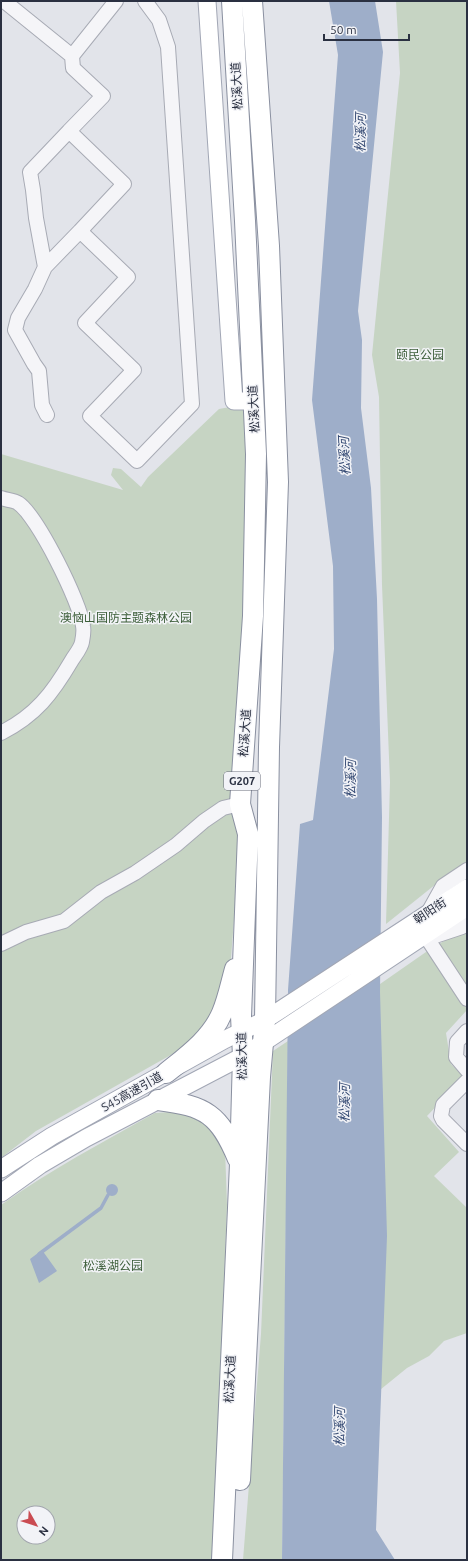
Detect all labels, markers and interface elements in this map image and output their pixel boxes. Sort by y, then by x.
scale bar [324,16,409,42]
text: 50 m [330,23,357,36]
street label: 松溪大道 [229,62,244,110]
water label: 松溪河 [353,110,367,153]
park label: 颐民公园 [396,348,444,361]
street label: 松溪大道 [246,385,261,433]
water label: 松溪河 [336,433,352,476]
park label: 澳恼山国防主题森林公园 [60,611,192,624]
street label: 松溪大道 [236,709,253,757]
water label: 松溪河 [343,756,357,799]
road number: G207 [224,772,260,790]
street label: 朝阳街 [411,895,448,926]
street label: 松溪大道 [235,1032,248,1080]
street label: S45高速引道 [99,1069,165,1114]
water label: 松溪河 [337,1080,351,1123]
park label: 松溪湖公园 [83,1259,143,1272]
street label: 松溪大道 [222,1355,237,1403]
water label: 松溪河 [332,1404,346,1447]
north arrow [16,1505,56,1545]
text: N [37,1524,51,1538]

